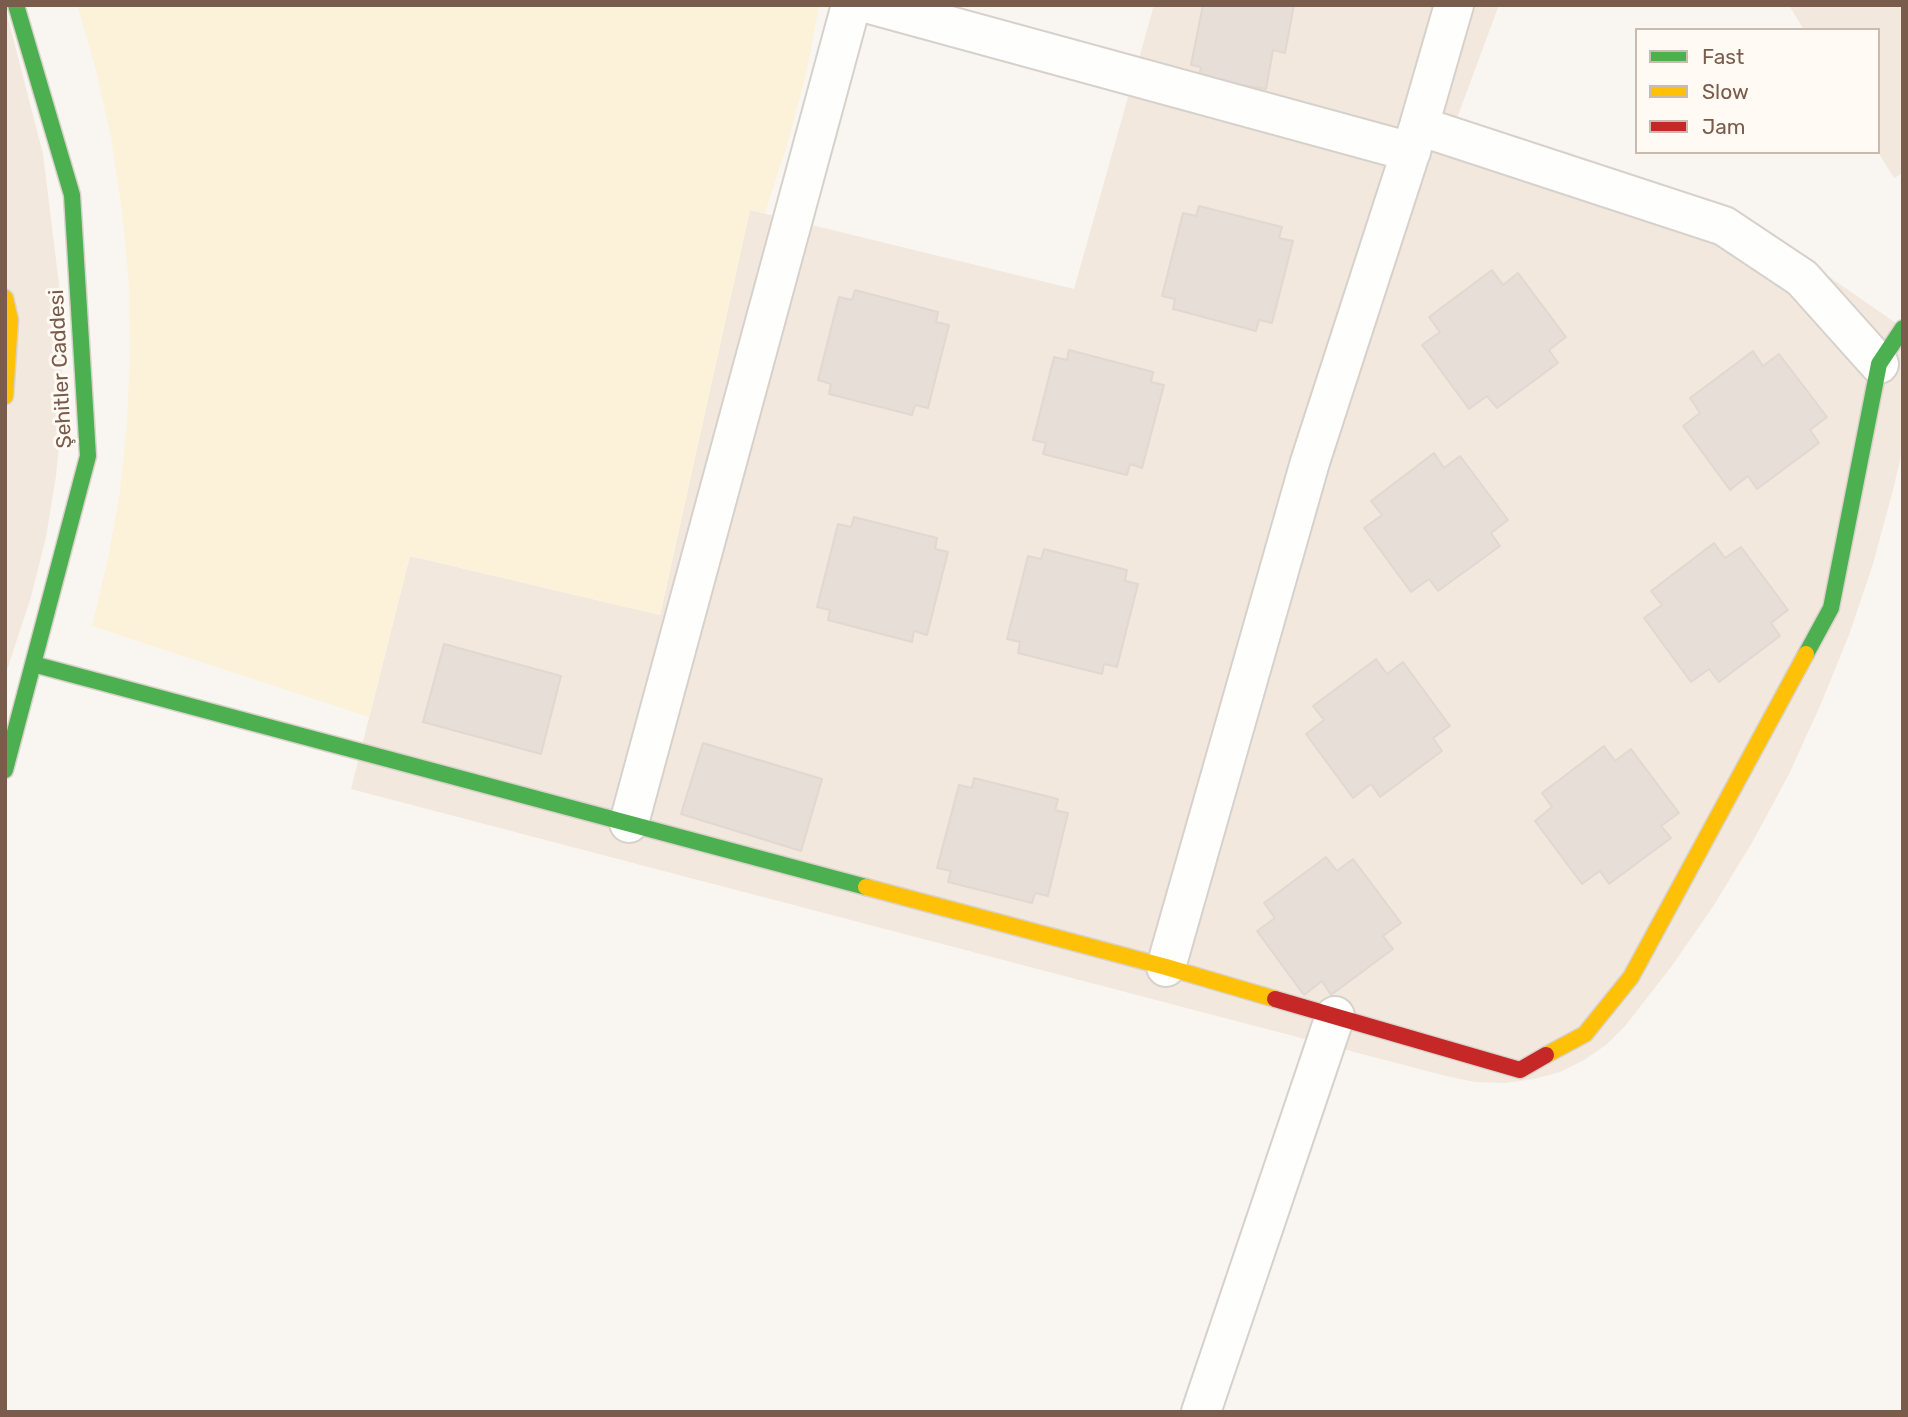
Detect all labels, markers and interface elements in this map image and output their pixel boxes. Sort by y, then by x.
legend [1635,28,1880,154]
text: Fast [1702,44,1744,69]
text: Slow [1702,79,1749,104]
text: Jam [1702,114,1746,139]
street label: Şehitler Caddesi [44,289,78,449]

